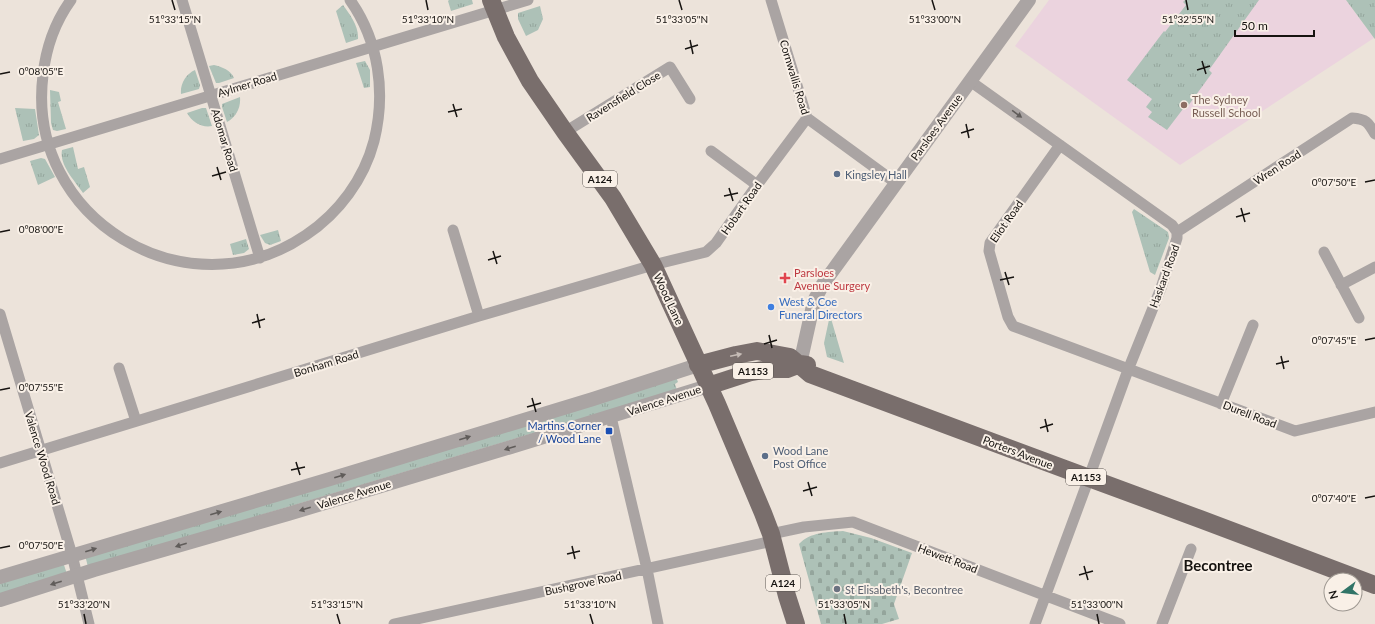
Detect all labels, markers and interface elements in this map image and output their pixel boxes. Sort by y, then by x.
scale bar [1235,12,1314,38]
text: 51°33'15"N [149,13,201,25]
text: 51°33'10"N [402,13,454,25]
text: 51°33'05"N [656,13,708,25]
text: 51°33'00"N [909,13,961,25]
text: 51°32'55"N [1162,13,1214,25]
text: 50 m [1241,18,1268,33]
street label: Cornwallis Road [777,38,813,116]
text: 0°08'05"E [19,65,64,77]
street label: Ravensfield Close [584,68,663,124]
street label: Aylmer Road [216,69,278,99]
street label: Parsloes Avenue [908,91,965,163]
place label: The Sydney Russell School [1192,93,1261,119]
marker: The Sydney Russell School [1179,100,1189,110]
street label: Adomar Road [209,107,241,173]
one-way arrow [1012,110,1022,118]
street label: Wren Road [1251,147,1303,187]
place label: Kingsley Hall [845,168,907,181]
marker: Kingsley Hall [832,169,842,179]
road number: A124 [583,171,617,187]
text: 0°07'50"E [1312,176,1357,188]
street label: Hobart Road [718,179,764,237]
street label: Eliot Road [987,197,1025,245]
text: 0°08'00"E [19,223,64,235]
street label: Haskard Road [1146,242,1182,310]
place label: Parsloes Avenue Surgery [794,266,871,292]
street label: Wood Lane [651,271,687,327]
marker: Parsloes Avenue Surgery [779,272,791,284]
place label: West & Coe Funeral Directors [779,295,863,321]
marker: West & Coe Funeral Directors [766,302,776,312]
text: 0°07'45"E [1312,334,1357,346]
street label: Bonham Road [292,347,360,379]
one-way arrow [730,352,742,358]
road number: A1153 [733,363,773,379]
text: 0°07'55"E [19,381,64,393]
street label: Valence Avenue [626,382,703,418]
street label: Durell Road [1221,398,1279,430]
street label: Valence Wood Road [23,410,63,506]
place label: Martins Corner / Wood Lane [528,419,601,445]
marker: Martins Corner / Wood Lane [604,426,614,436]
street label: Porters Avenue [981,433,1055,471]
one-way arrow [459,435,471,441]
place label: Wood Lane Post Office [773,444,828,470]
one-way arrow [504,445,516,451]
marker: Wood Lane Post Office [760,451,770,461]
road number: A1153 [1066,469,1106,485]
one-way arrow [335,473,347,479]
street label: Valence Avenue [316,477,393,511]
text: 0°07'40"E [1312,492,1357,504]
one-way arrow [299,506,311,512]
one-way arrow [210,510,222,516]
text: 0°07'50"E [19,539,64,551]
street label: Hewett Road [916,541,980,575]
one-way arrow [174,542,186,548]
one-way arrow [85,547,97,553]
district label: Becontree [1184,556,1252,574]
street label: Bushgrove Road [543,569,623,597]
north arrow [1323,572,1363,612]
road number: A124 [766,575,800,591]
one-way arrow [50,580,62,586]
place label: St Elisabeth's, Becontree [845,583,963,596]
marker: St Elisabeth's, Becontree [832,584,842,594]
text: N [1325,589,1340,600]
text: 51°33'20"N [58,598,110,610]
text: 51°33'15"N [311,598,363,610]
text: 51°33'10"N [564,598,616,610]
text: 51°33'05"N [818,598,870,610]
text: 51°33'00"N [1071,598,1123,610]

